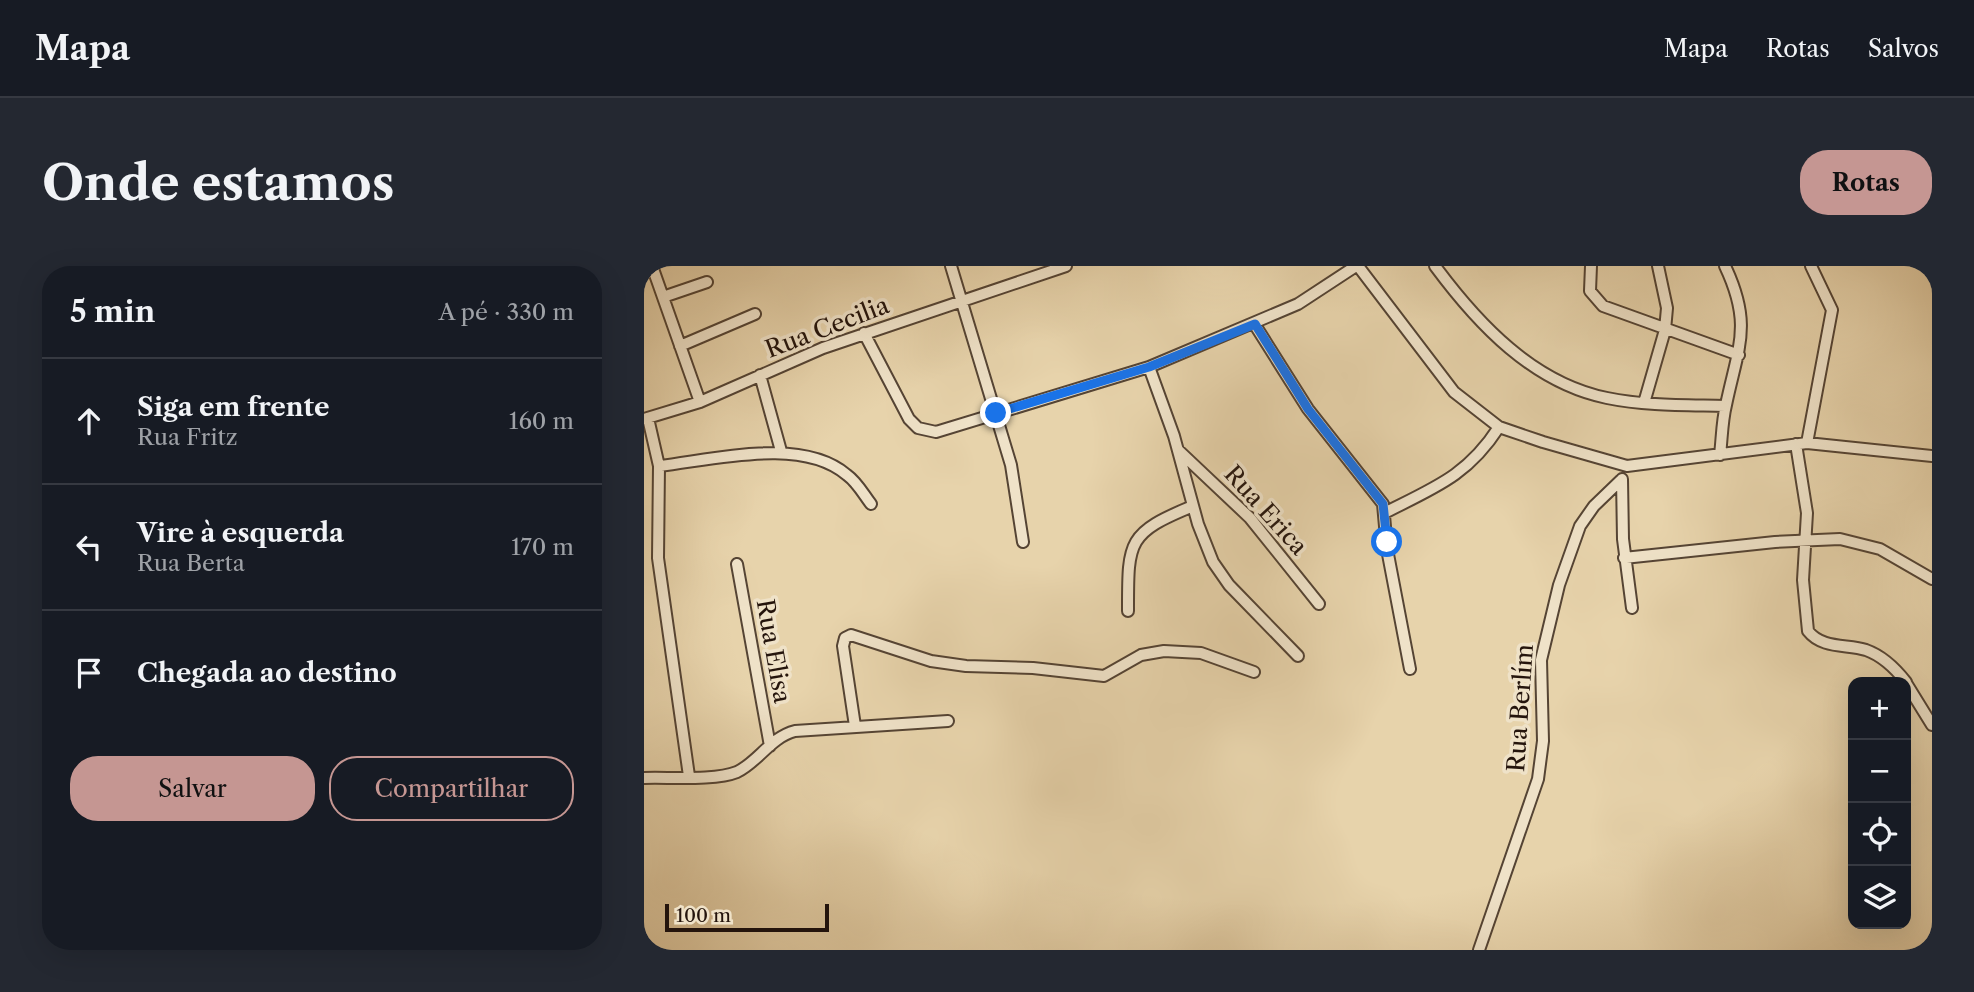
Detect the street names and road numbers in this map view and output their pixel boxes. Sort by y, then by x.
street label: Rua Cecilia [761,290,893,364]
street label: Rua Erica [1218,459,1314,561]
street label: Rua Elisa [751,597,797,706]
street label: Rua Berlím [1501,643,1539,773]

